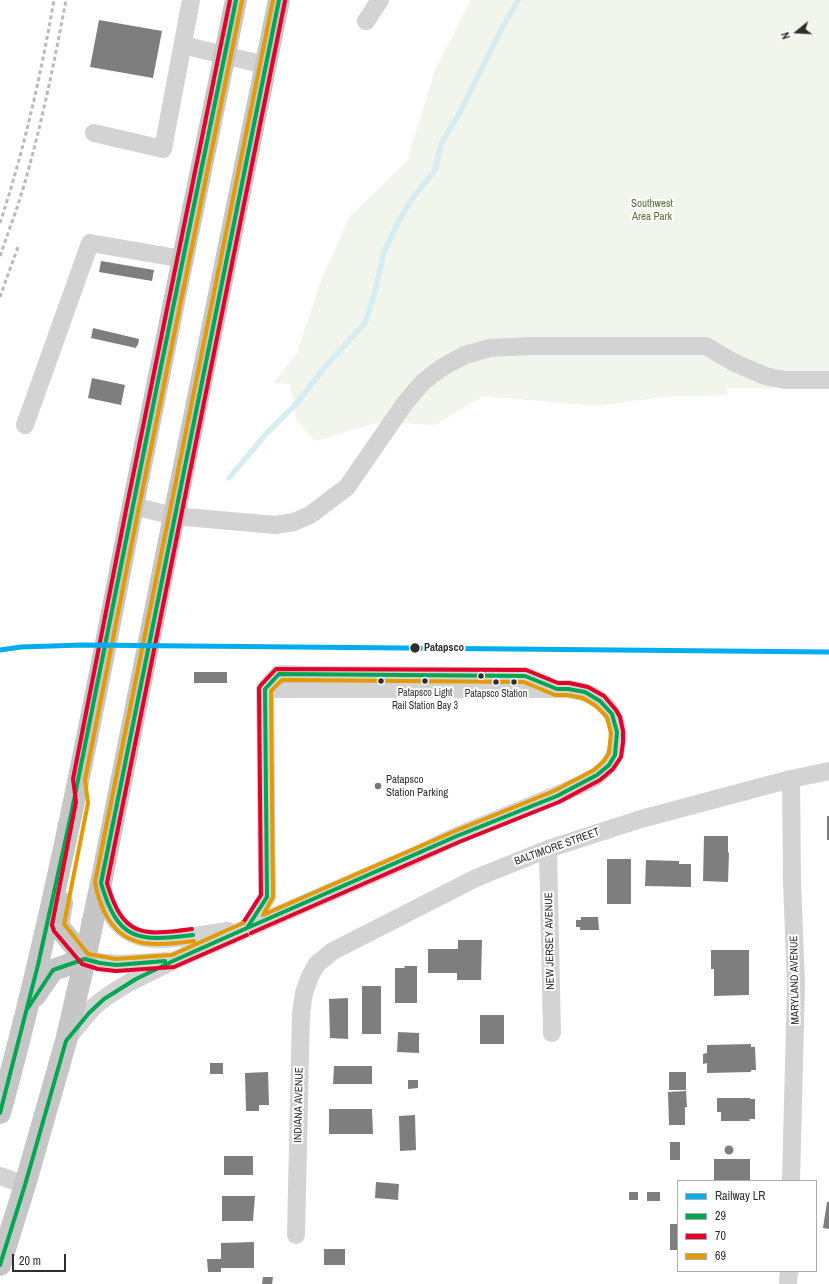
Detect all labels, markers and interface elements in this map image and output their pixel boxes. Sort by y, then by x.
north arrow [777,12,817,52]
text: N [778,30,793,41]
park label: Southwest Area Park [631,197,673,223]
marker: Patapsco [408,641,422,655]
place label: Patapsco [424,641,464,655]
unlabelled marker [476,671,486,681]
unlabelled marker [376,676,386,686]
marker: Patapsco Light Rail Station Bay 3 [420,676,430,686]
marker: Patapsco Station [491,677,501,687]
unlabelled marker [509,677,519,687]
place label: Patapsco Light Rail Station Bay 3 [392,687,458,710]
place label: Patapsco Station [465,688,527,700]
place label: Patapsco Station Parking [386,773,448,799]
marker: Patapsco Station Parking [373,781,383,791]
street label: BALTIMORE STREET [513,825,601,869]
street label: NEW JERSEY AVENUE [543,892,557,990]
street label: MARYLAND AVENUE [788,935,802,1025]
street label: INDIANA AVENUE [292,1067,306,1143]
legend [677,1180,817,1272]
text: Railway LR [715,1188,765,1204]
text: 29 [715,1208,726,1224]
text: 70 [715,1228,726,1244]
scale bar [14,1246,68,1272]
text: 69 [715,1248,726,1264]
text: 20 m [19,1253,41,1269]

